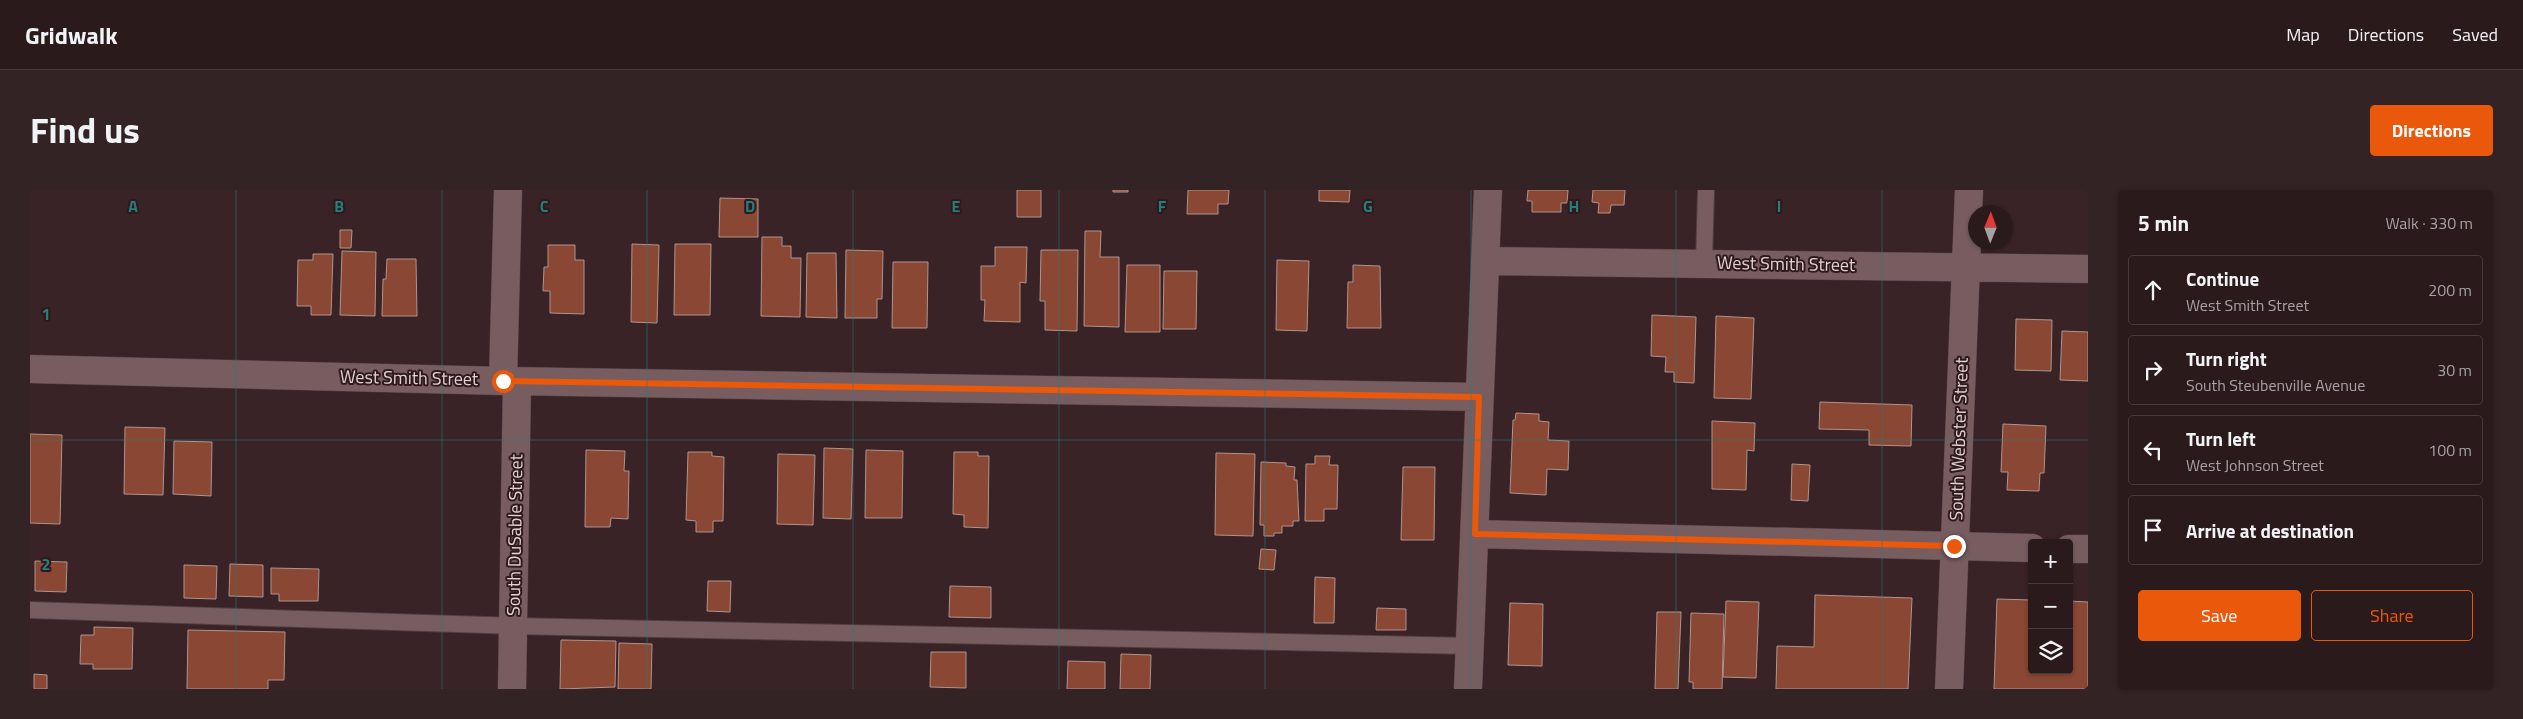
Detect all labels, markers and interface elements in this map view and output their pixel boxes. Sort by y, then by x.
text: Gridwalk [25,17,118,53]
text: Map [2286,21,2320,48]
text: Directions [2348,21,2424,48]
text: Saved [2452,21,2498,48]
text: Find us [30,103,140,157]
button: Directions [2370,105,2493,156]
text: A [128,194,138,218]
text: B [334,194,344,218]
text: C [540,194,549,218]
text: D [745,194,755,218]
text: E [952,194,961,218]
text: F [1158,194,1167,218]
text: G [1363,194,1373,218]
text: H [1569,194,1579,218]
text: I [1777,194,1781,218]
north arrow [1968,205,2013,250]
text: 5 min [2138,207,2189,239]
text: Walk · 330 m [2385,211,2473,235]
street label: West Smith Street [1717,249,1856,278]
text: Continue [2186,264,2259,293]
icon: ahead [2139,276,2167,304]
text: 200 m [2428,278,2472,302]
text: West Smith Street [2186,293,2309,317]
text: 1 [42,302,50,326]
text: Turn right [2186,344,2267,373]
street label: South Webster Street [1942,356,1975,521]
icon: right [2139,356,2167,384]
text: 30 m [2437,358,2472,382]
street label: West Smith Street [340,363,479,392]
route start [492,370,515,393]
text: South Steubenville Avenue [2186,373,2365,397]
text: Turn left [2186,424,2256,453]
icon: left [2139,436,2167,464]
text: 100 m [2428,438,2472,462]
street label: South DuSable Street [500,453,529,616]
text: West Johnson Street [2186,453,2324,477]
icon: arrive [2139,516,2167,544]
text: Arrive at destination [2186,516,2354,545]
route end [1943,535,1966,558]
map controls [2028,539,2073,674]
button: + [2028,539,2073,584]
text: 2 [42,552,50,576]
button: − [2028,584,2073,629]
button: Save [2138,590,2301,641]
button: Share [2311,590,2473,641]
button: layers [2028,629,2073,674]

